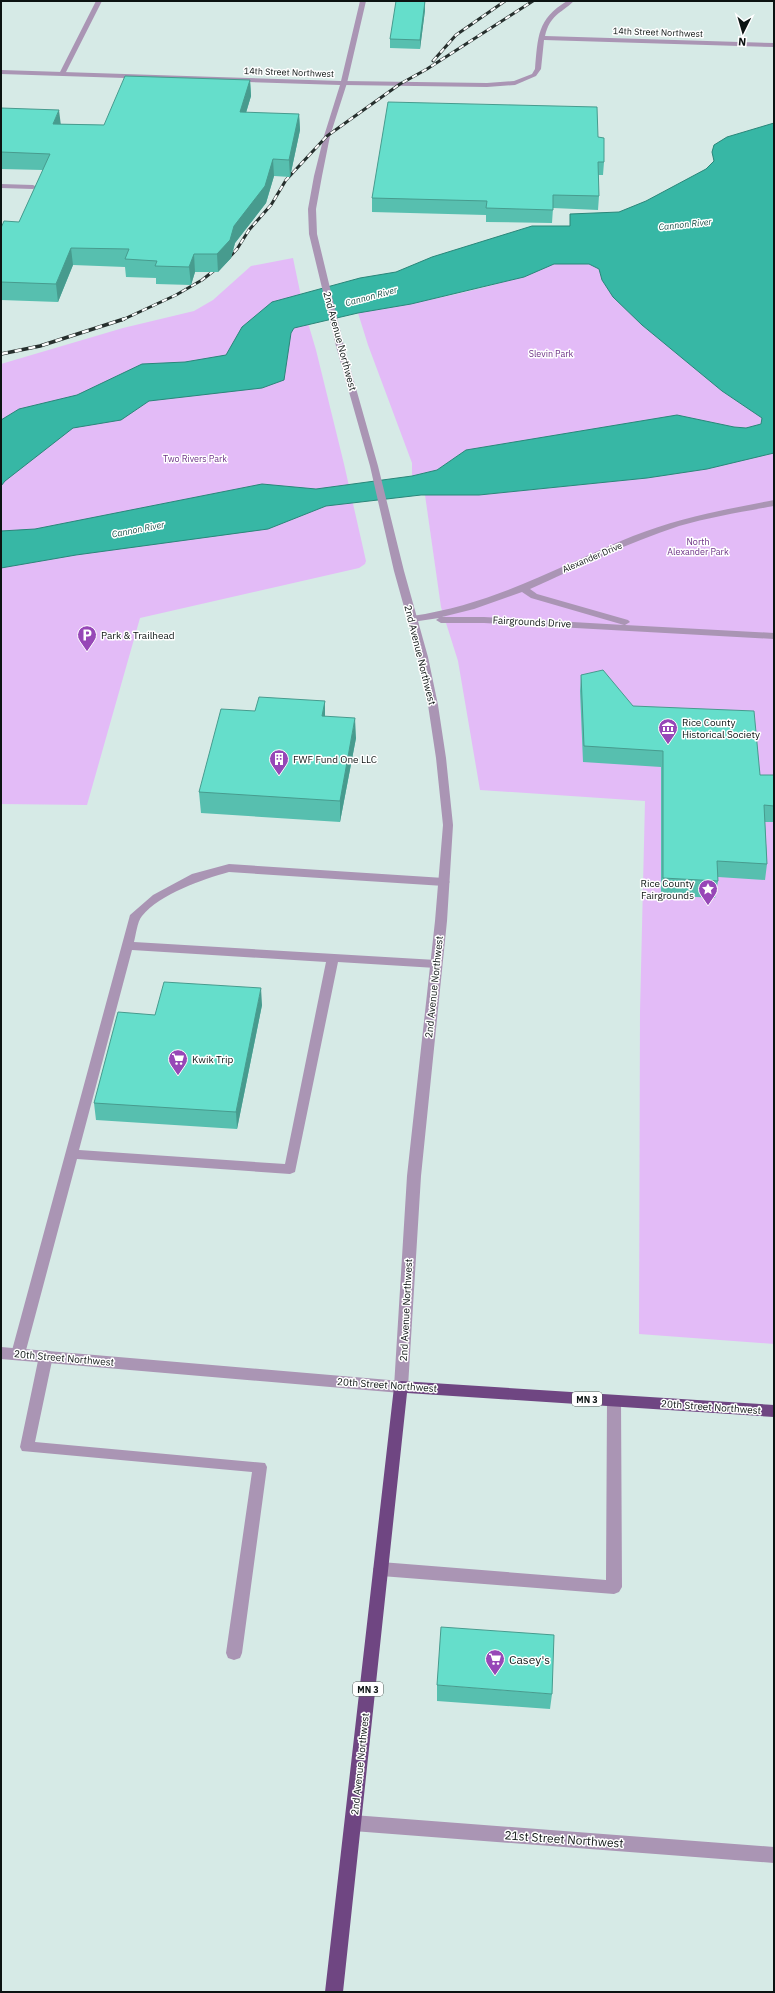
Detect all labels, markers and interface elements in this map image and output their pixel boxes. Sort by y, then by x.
north arrow [723,12,763,52]
street label: 14th Street Northwest [613,25,703,39]
text: N [738,35,747,49]
street label: 14th Street Northwest [244,65,334,79]
water label: Cannon River [658,216,713,232]
water label: Cannon River [344,284,399,308]
street label: 2nd Avenue Northwest [320,290,360,393]
park label: Slevin Park [529,348,574,359]
park label: Two Rivers Park [163,453,227,464]
water label: Cannon River [111,518,166,539]
park label: North Alexander Park [667,536,729,557]
street label: Alexander Drive [560,539,624,575]
street label: 2nd Avenue Northwest [401,604,439,707]
street label: Fairgrounds Drive [492,613,572,631]
parking icon: Park & Trailhead [76,624,98,652]
place label: Park & Trailhead [101,629,175,642]
place label: Rice County Historical Society [682,716,760,741]
museum icon: Rice County Historical Society [657,717,679,745]
building icon: FWF Fund One LLC [268,748,290,776]
place label: FWF Fund One LLC [293,753,377,766]
place label: Rice County Fairgrounds [641,877,694,902]
place icon: Rice County Fairgrounds [697,878,719,906]
street label: 2nd Avenue Northwest [422,935,446,1039]
supermarket icon: Kwik Trip [167,1048,189,1076]
place label: Kwik Trip [192,1053,233,1066]
street label: 2nd Avenue Northwest [397,1258,415,1362]
street label: 20th Street Northwest [13,1347,115,1369]
street label: 20th Street Northwest [337,1375,438,1395]
road number: MN 3 [572,1392,602,1406]
street label: 20th Street Northwest [661,1397,762,1417]
supermarket icon: Casey's [484,1648,506,1676]
place label: Casey's [509,1652,550,1667]
road number: MN 3 [353,1682,383,1696]
street label: 2nd Avenue Northwest [348,1712,372,1816]
street label: 21st Street Northwest [504,1827,624,1851]

